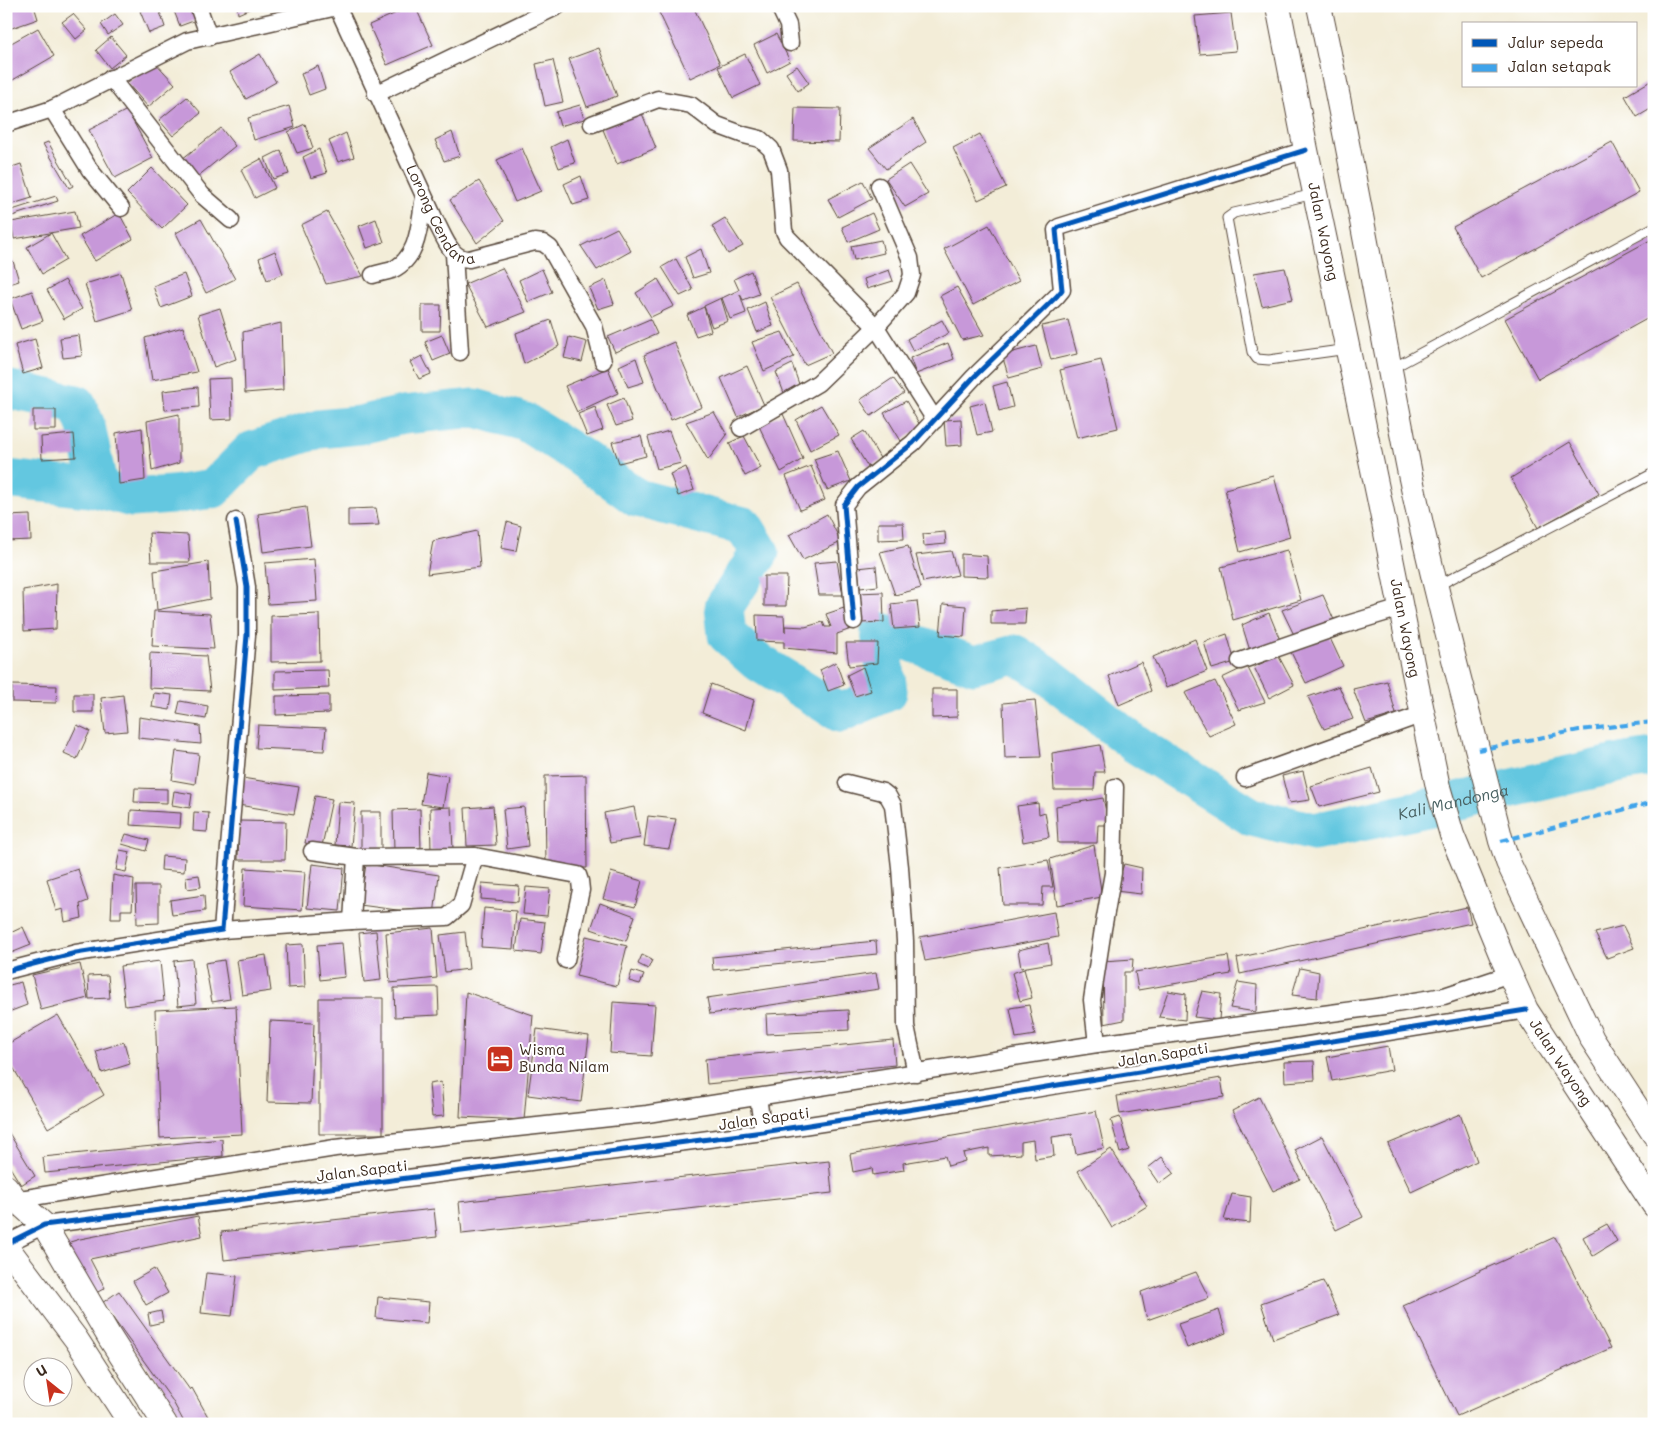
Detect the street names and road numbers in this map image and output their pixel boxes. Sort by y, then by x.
street label: Lorong Cendana [402,161,477,269]
street label: Jalan Wayong [1304,180,1344,283]
street label: Jalan Wayong [1386,577,1426,679]
street label: Jalan Wayong [1525,1015,1597,1110]
street label: Jalan Sapati [1116,1037,1210,1071]
street label: Jalan Sapati [717,1102,811,1134]
street label: Jalan Sapati [315,1155,408,1186]

